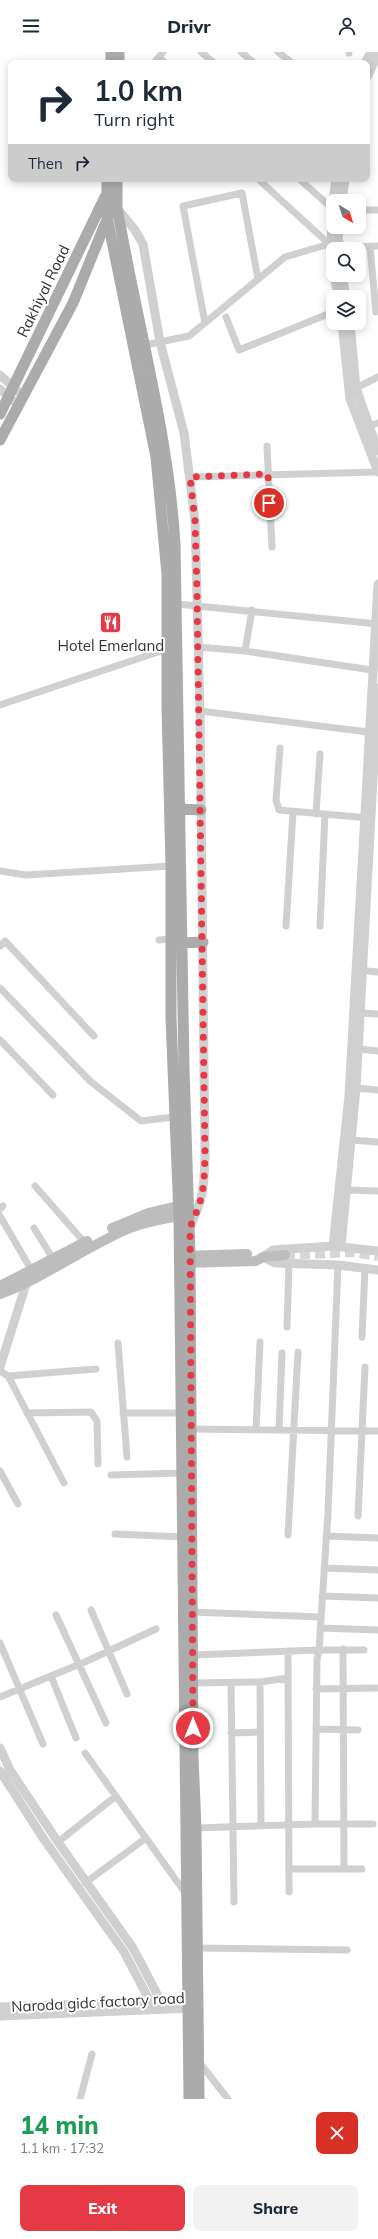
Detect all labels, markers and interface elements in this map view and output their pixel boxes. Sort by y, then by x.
icon: menu [20,15,42,37]
text: Drivr [167,15,211,38]
icon: person [336,15,358,37]
text: 1.0 km [94,73,183,108]
icon: right [28,76,80,128]
text: Turn right [94,108,174,131]
icon: right [71,152,93,174]
text: Then [28,154,63,173]
north arrow [326,194,366,234]
map controls [326,194,366,330]
street label: Rakhiyal Road [12,242,74,340]
button: search [326,242,366,282]
button: layers [326,290,366,330]
pin [252,486,286,520]
icon: arrive [258,492,280,514]
restaurant icon: Hotel Emerland [98,609,124,635]
place label: Hotel Emerland [58,636,164,655]
position arrow [172,1707,214,1749]
street label: Naroda gidc factory road [11,1988,185,2016]
text: 14 min [20,2110,99,2140]
button: close [316,2112,358,2154]
text: 1.1 km · 17:32 [20,2140,104,2156]
button: Exit [20,2185,185,2231]
button: Share [193,2185,358,2231]

